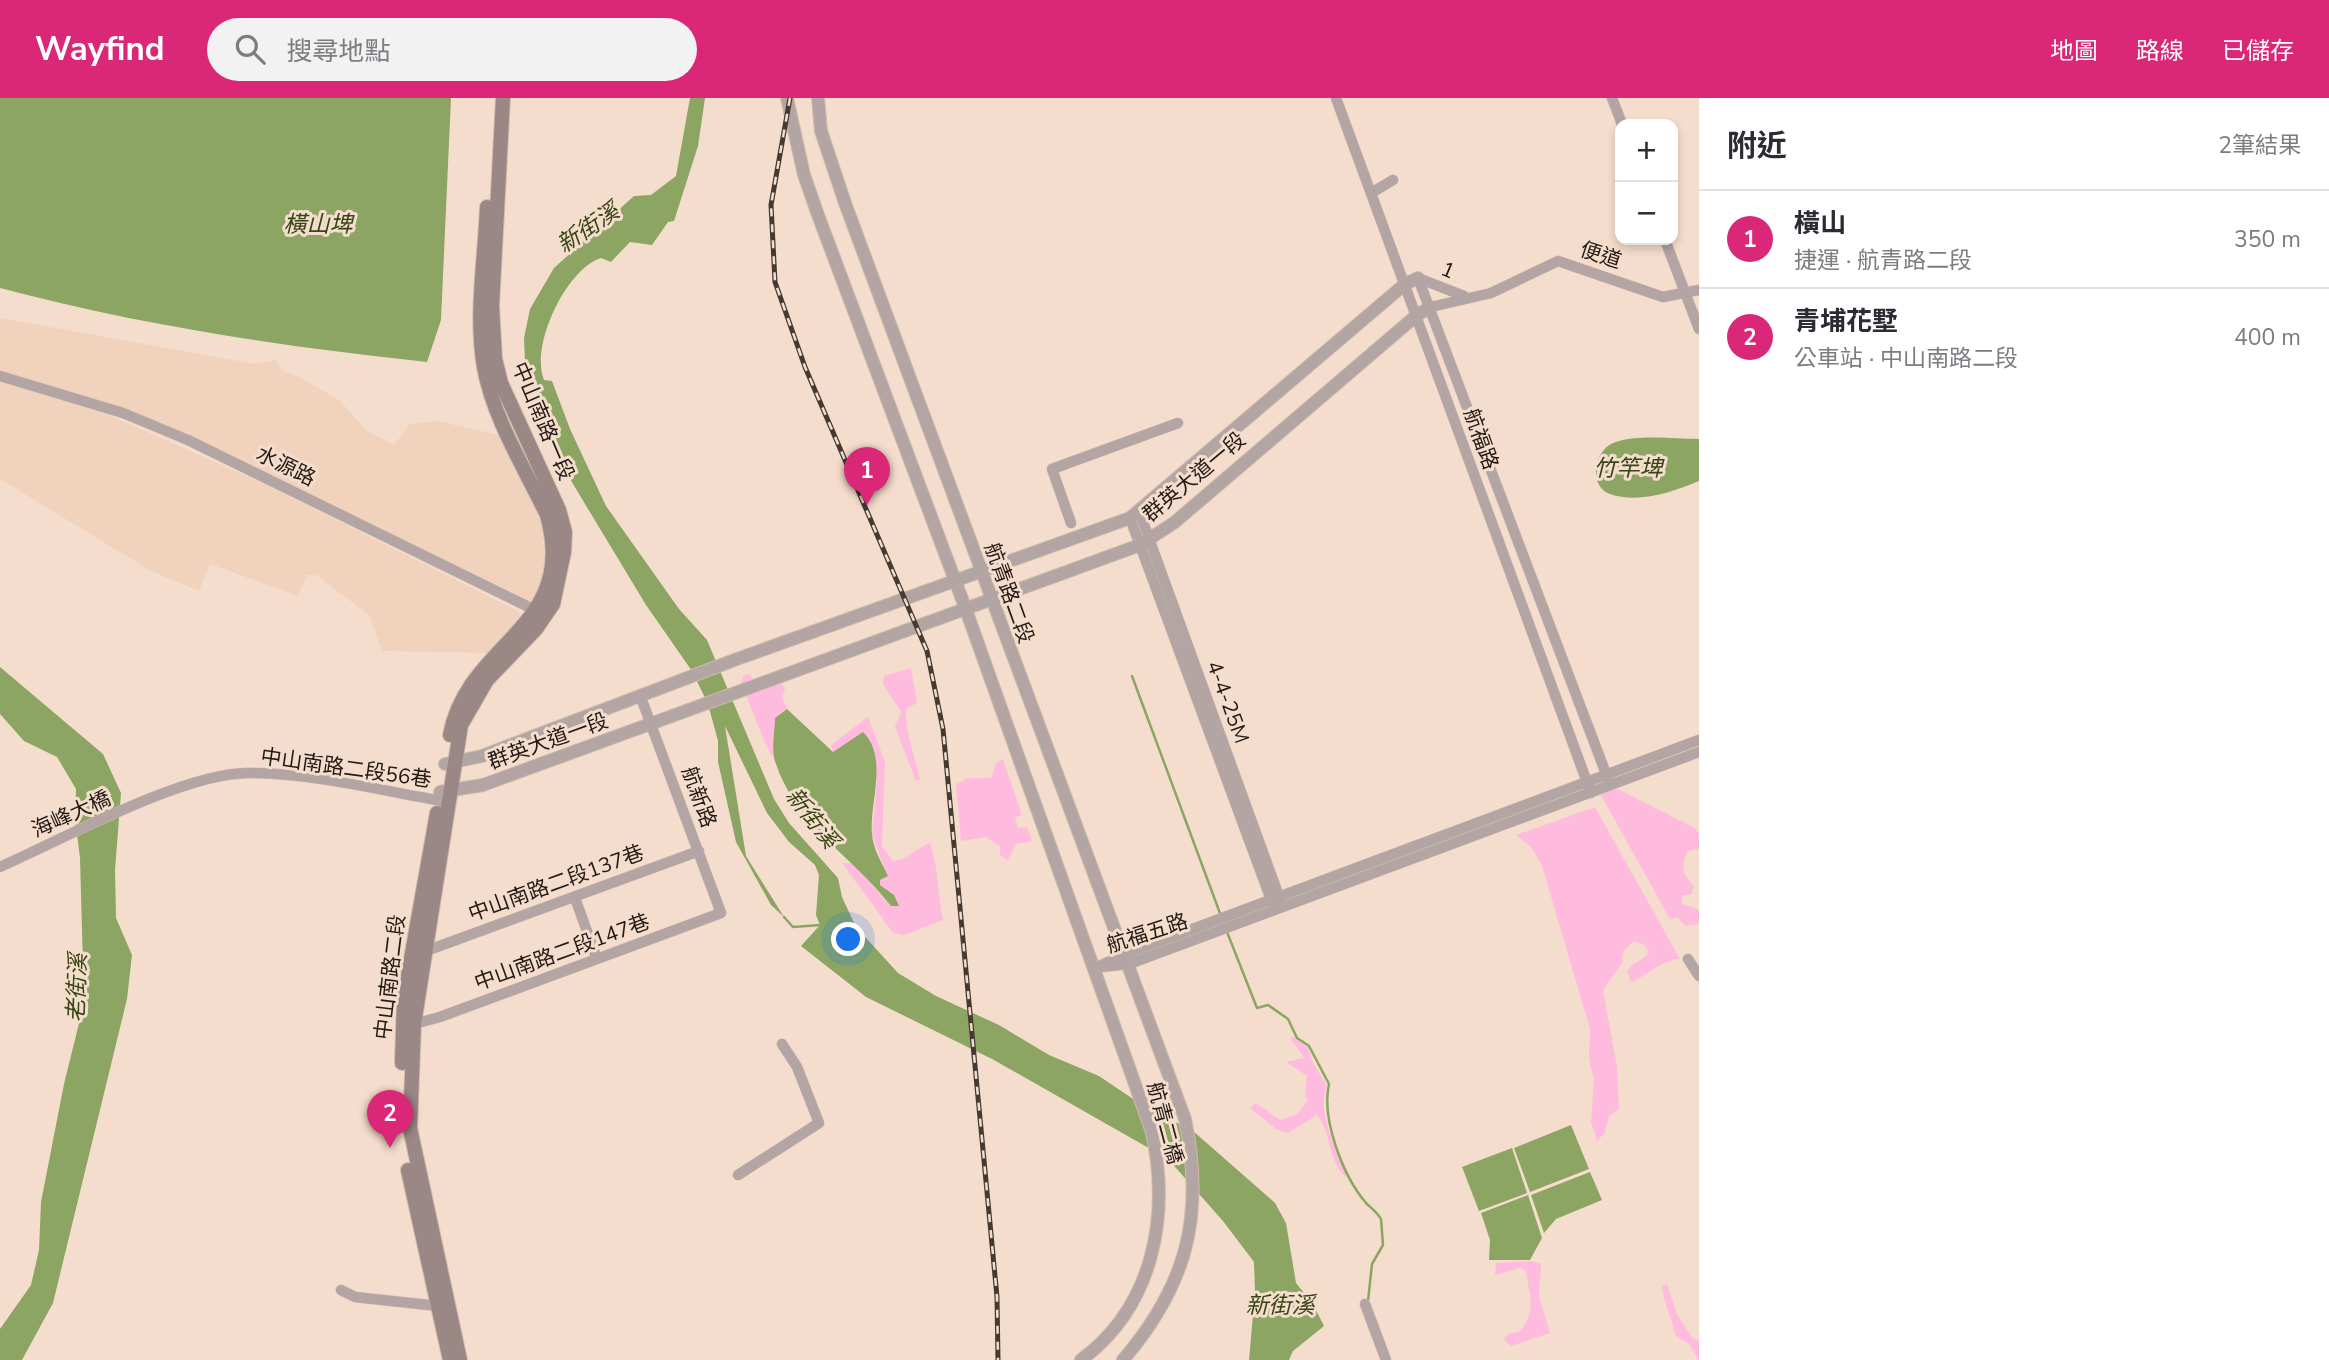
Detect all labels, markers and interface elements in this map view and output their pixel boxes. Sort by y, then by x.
search box [207,18,697,81]
text: Wayfind [35,27,165,72]
icon: search [231,30,269,68]
text: 搜尋地點 [287,34,391,69]
text: 地圖 [2050,35,2098,67]
text: 路線 [2136,35,2184,67]
text: 已儲存 [2222,35,2294,67]
map controls [1615,119,1678,245]
button: + [1615,119,1678,182]
text: 附近 [1727,126,1787,167]
text: 2筆結果 [2218,130,2301,161]
button: − [1615,182,1678,245]
water label: 新街溪 [551,194,628,260]
text: 橫山 [1794,206,1846,241]
water label: 橫山埤 [284,209,356,240]
text: 1 [1743,224,1757,255]
text: 350 m [2234,224,2301,255]
street label: 便道 [1577,235,1625,275]
text: 捷運 · 航青路二段 [1794,245,1972,276]
street label: 1 [1437,255,1459,285]
text: 青埔花墅 [1794,304,1898,339]
text: 2 [1743,322,1757,353]
text: 400 m [2234,322,2301,353]
text: 公車站 · 中山南路二段 [1794,343,2018,374]
street label: 中山南路一段 [505,358,581,484]
street label: 航福路 [1457,405,1505,473]
street label: 群英大道一段 [1137,426,1251,528]
street label: 水源路 [252,440,320,492]
pin: 1 [844,447,890,505]
water label: 竹竿埤 [1594,453,1666,484]
street label: 航青路二段 [978,539,1040,647]
street label: 4-4-25M [1200,657,1256,747]
street label: 群英大道一段 [484,706,612,776]
street label: 中山南路二段56巷 [259,742,433,794]
street label: 航新路 [675,763,723,831]
water label: 新街溪 [779,781,847,857]
street label: 海峰大橋 [27,784,115,844]
street label: 中山南路二段137巷 [464,838,648,928]
street label: 中山南路二段147巷 [470,907,654,997]
street label: 航福五路 [1103,907,1191,959]
street label: 中山南路二段 [368,913,412,1041]
your location [831,922,865,956]
water label: 老街溪 [60,950,94,1023]
street label: 航青二橋 [1141,1079,1189,1167]
pin: 2 [367,1090,413,1148]
water label: 新街溪 [1246,1290,1318,1321]

